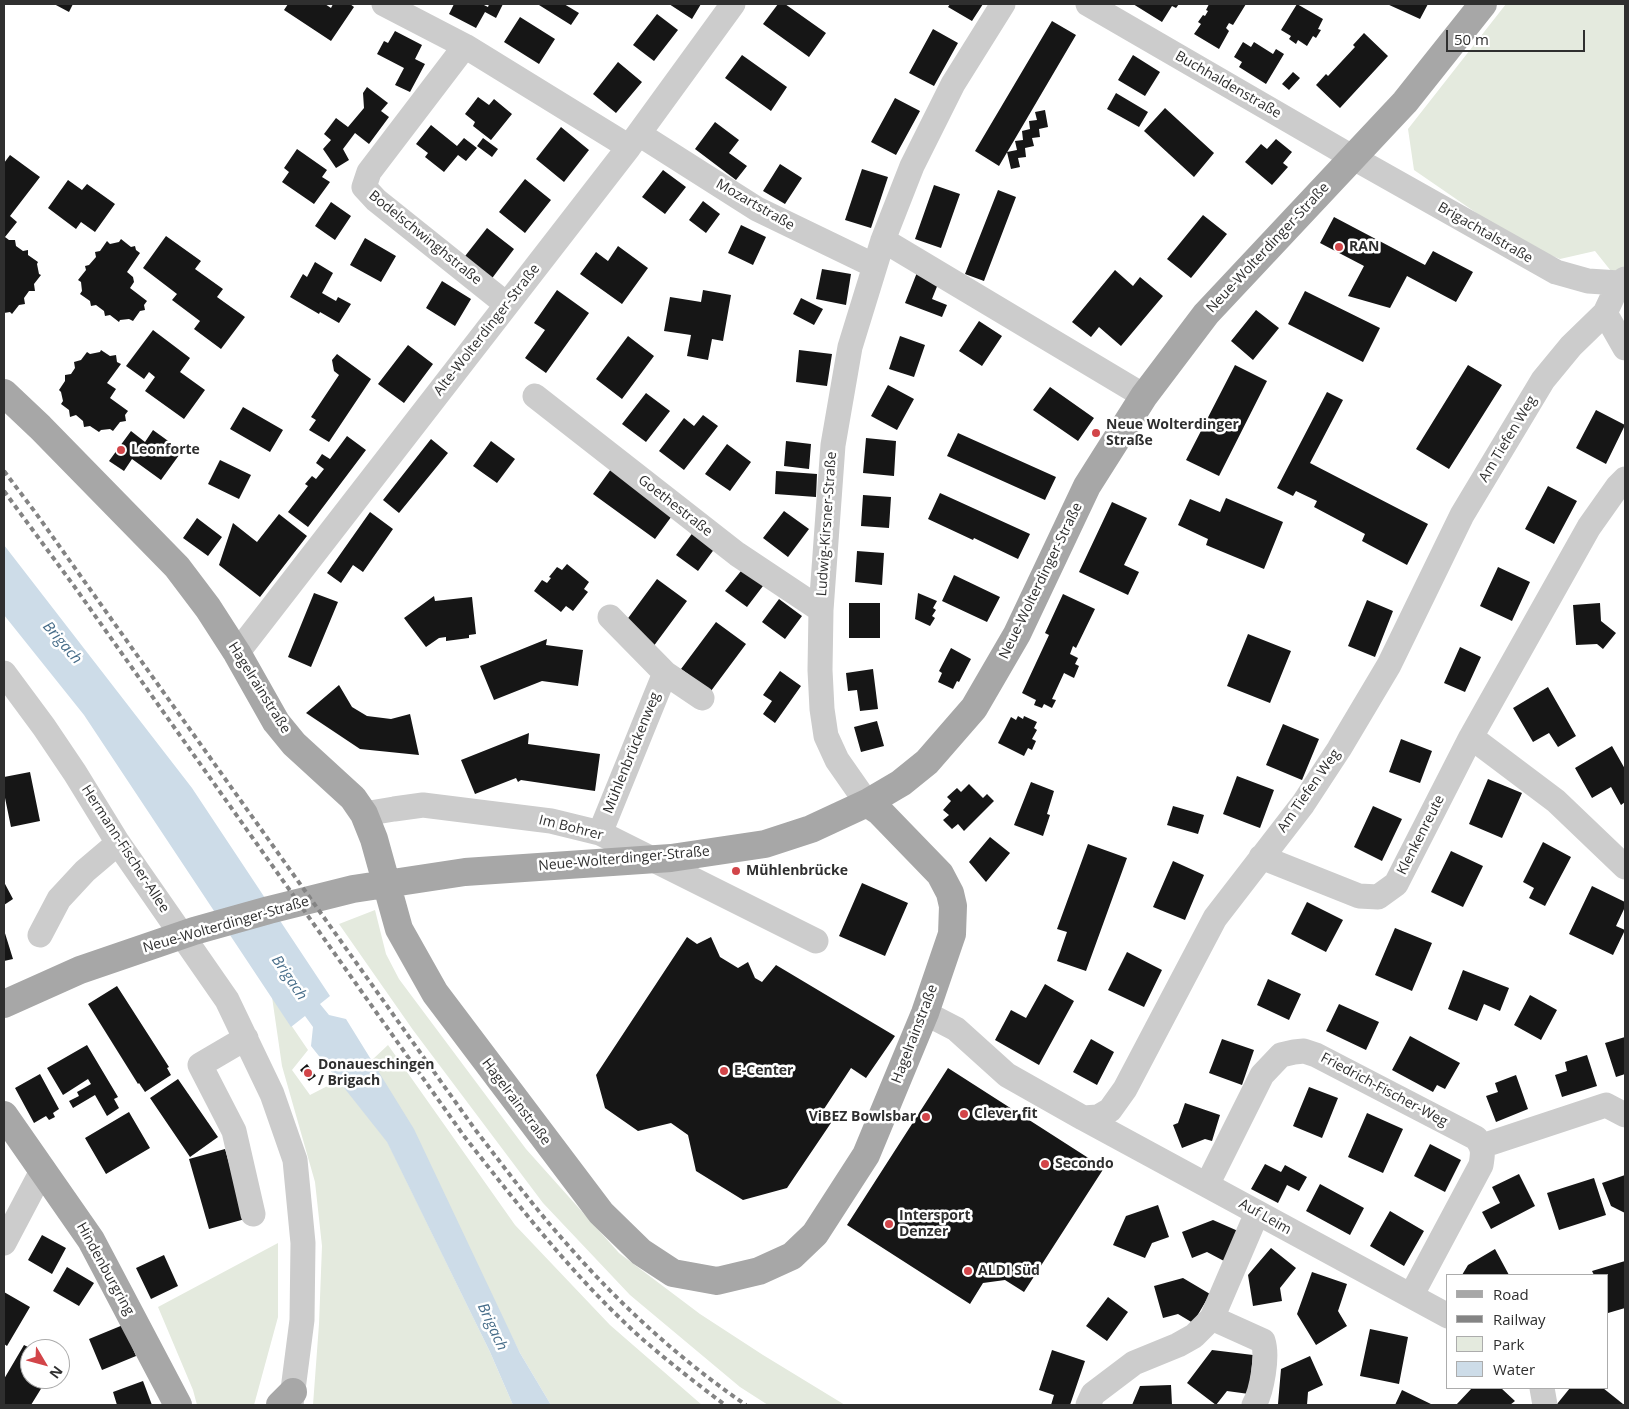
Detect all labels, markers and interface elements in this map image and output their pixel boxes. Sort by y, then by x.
scale bar [1449,20,1588,52]
text: 50 m [1454,29,1489,49]
street label: Buchhaldenstraße [1172,48,1284,122]
street label: Mozartstraße [713,176,797,234]
street label: Neue-Wolterdinger-Straße [1203,179,1333,317]
street label: Bodelschwinghstraße [365,187,485,289]
street label: Brigachtalstraße [1434,199,1536,267]
place label: RAN [1349,239,1379,255]
marker: RAN [1333,241,1345,253]
street label: Alte-Wolterdinger-Straße [430,261,544,399]
street label: Am Tiefen Weg [1476,393,1540,485]
place label: Neue Wolterdinger Straße [1106,417,1239,450]
marker: Neue Wolterdinger Straße [1090,427,1102,439]
place label: Leonforte [131,442,200,458]
marker: Leonforte [115,444,127,456]
street label: Ludwig-Kirsner-Straße [814,451,840,597]
street label: Goethestraße [635,472,715,540]
street label: Neue-Wolterdinger-Straße [996,500,1086,662]
water label: Brigach [39,618,85,668]
street label: Hagelrainstraße [224,639,294,737]
street label: Mühlenbrückenweg [600,690,664,816]
street label: Am Tiefen Weg [1274,746,1344,836]
street label: Hermann-Fischer-Allee [77,782,173,916]
street label: Klenkenreute [1394,792,1448,878]
street label: Im Bohrer [537,812,605,844]
street label: Neue-Wolterdinger-Straße [538,843,710,875]
place label: Mühlenbrücke [746,863,848,879]
marker: Mühlenbrücke [730,865,742,877]
street label: Neue-Wolterdinger-Straße [141,893,311,957]
water label: Brigach [267,952,311,1004]
street label: Hagelrainstraße [888,982,942,1086]
street label: Friedrich-Fischer-Weg [1318,1049,1450,1131]
street label: Hagelrainstraße [478,1055,554,1149]
place label: Donaueschingen / Brigach [318,1057,434,1090]
place label: E-Center [734,1063,793,1079]
marker: E-Center [718,1065,730,1077]
marker: Donaueschingen / Brigach [302,1067,314,1079]
place label: Clever fit [974,1106,1037,1122]
marker: Clever fit [958,1108,970,1120]
place label: ViBEZ Bowlsbar [809,1109,916,1125]
marker: ViBEZ Bowlsbar [920,1111,932,1123]
place label: Secondo [1055,1156,1114,1172]
marker: Secondo [1039,1158,1051,1170]
street label: Auf Leim [1236,1196,1294,1238]
place label: Intersport Denzer [899,1208,970,1240]
marker: Intersport Denzer [883,1218,895,1230]
street label: Hindenburgring [73,1220,137,1318]
place label: ALDI Süd [978,1263,1040,1279]
marker: ALDI Süd [962,1265,974,1277]
legend [1446,1274,1609,1389]
text: Road [1493,1284,1529,1304]
water label: Brigach [473,1300,511,1354]
text: Railway [1493,1309,1546,1329]
text: Park [1493,1334,1524,1354]
north arrow [20,1339,70,1389]
text: Water [1493,1359,1535,1379]
text: N [46,1362,68,1383]

